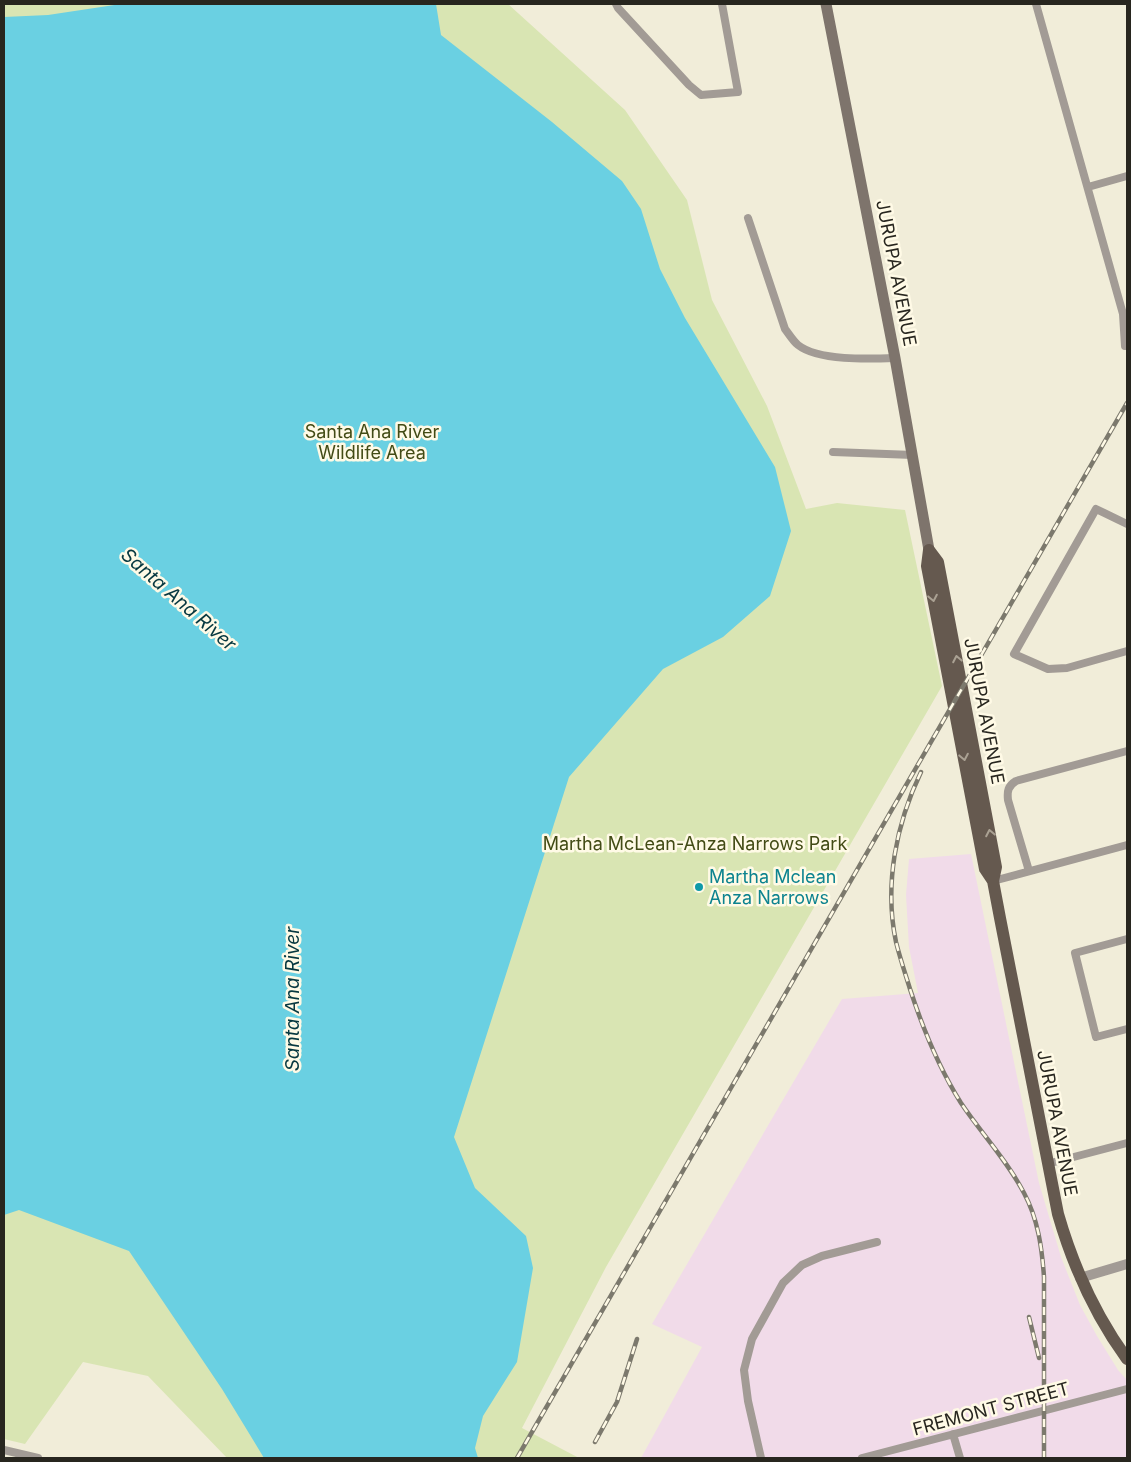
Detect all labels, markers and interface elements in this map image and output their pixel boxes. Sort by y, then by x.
street label: JURUPA AVENUE [872,198,921,348]
park label: Santa Ana River Wildlife Area [305,421,440,463]
water label: Santa Ana River [117,543,241,656]
one-way arrow [927,593,938,602]
street label: JURUPA AVENUE [960,636,1009,786]
one-way arrow [952,655,963,664]
one-way arrow [958,753,968,762]
one-way arrow [985,829,995,837]
park label: Martha McLean-Anza Narrows Park [543,833,847,854]
place label: Martha Mclean Anza Narrows [709,866,836,908]
marker: Martha Mclean Anza Narrows [693,881,705,893]
water label: Santa Ana River [281,926,304,1071]
street label: JURUPA AVENUE [1033,1048,1082,1198]
street label: FREMONT STREET [910,1377,1071,1440]

